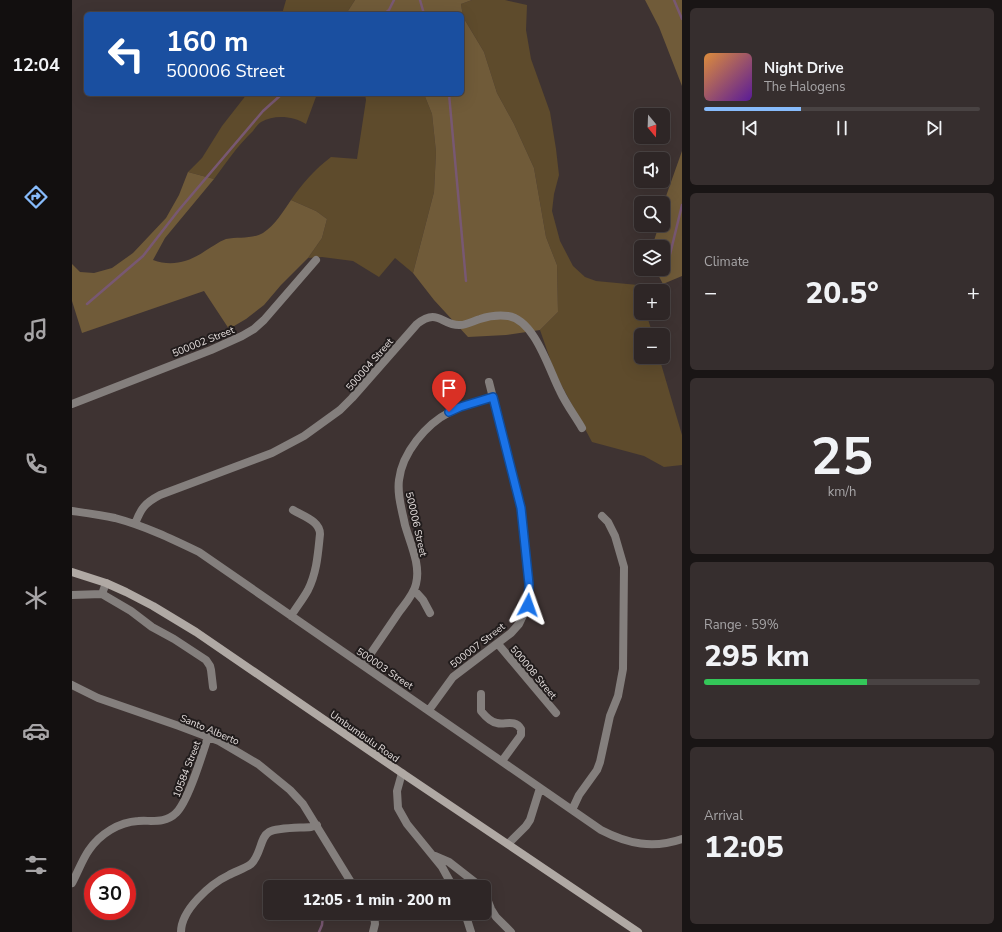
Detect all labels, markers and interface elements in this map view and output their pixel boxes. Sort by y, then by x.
text: 160 m [166,23,249,61]
icon: left [100,28,152,80]
text: 12:04 [12,53,60,77]
text: Night Drive [764,58,844,78]
text: 500006 Street [166,59,285,83]
text: The Halogens [764,78,845,96]
north arrow [634,108,670,144]
map controls [634,108,670,364]
icon: previous [739,117,761,139]
icon: pause [831,117,853,139]
icon: next [923,117,945,139]
button: sound [634,152,670,188]
icon: directions [22,183,50,211]
button: search [634,196,670,232]
button: layers [634,240,670,276]
text: Climate [704,253,749,271]
text: 20.5° [805,273,879,314]
text: − [704,278,717,308]
text: + [967,278,980,308]
button: + [634,284,670,320]
icon: music [22,316,50,344]
street label: 500002 Street [170,323,237,361]
button: − [634,328,670,364]
street label: 500004 Street [343,335,397,394]
pin [432,371,466,412]
icon: arrive [438,377,460,399]
text: 25 [811,421,873,492]
icon: phone [22,450,50,478]
text: km/h [828,483,856,501]
street label: 500006 Street [402,491,430,558]
icon: climate [22,584,50,612]
position arrow [507,584,549,626]
text: Range · 59% [704,616,779,634]
street label: 500007 Street [447,620,508,672]
text: 295 km [704,636,810,677]
street label: 500008 Street [507,643,560,703]
street label: 500003 Street [353,645,416,693]
street label: Umbumbulu Road [327,708,402,766]
street label: Santo Alberto [178,711,242,749]
icon: car [22,717,50,745]
street label: 10584 Street [170,738,204,800]
text: Arrival [704,807,743,825]
text: 12:05 [704,827,784,868]
icon: filters [22,851,50,879]
speed limit sign: 30 [84,868,136,920]
text: 12:05 · 1 min · 200 m [303,890,451,910]

